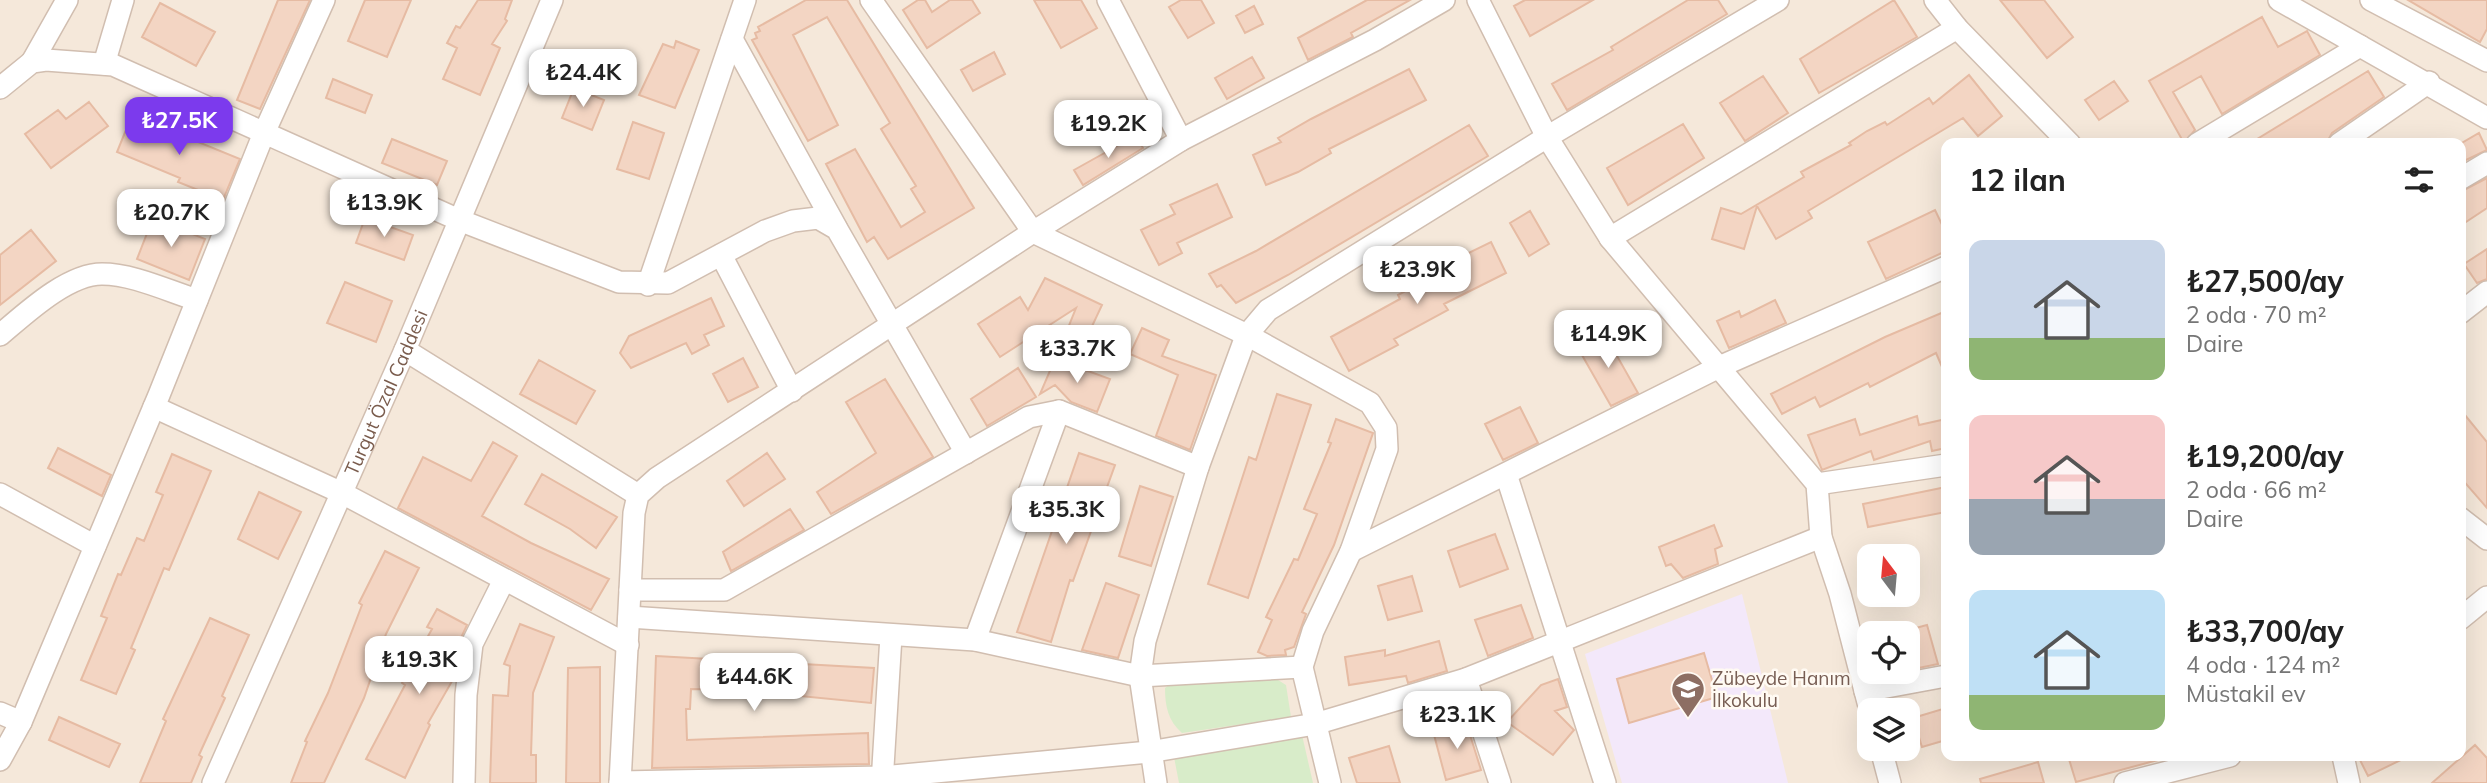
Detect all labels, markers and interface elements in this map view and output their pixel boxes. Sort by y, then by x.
pin: ₺24.4K [526,50,640,109]
text: ₺24.4K [545,57,621,86]
pin: ₺27.5K [122,97,236,157]
pin: ₺19.2K [1051,100,1165,160]
text: ₺27.5K [141,105,217,134]
text: ₺19.2K [1070,108,1146,137]
text: 12 ilan [1969,161,2066,199]
icon: filters [2400,161,2438,199]
pin: ₺13.9K [327,180,441,239]
text: ₺13.9K [346,187,422,216]
pin: ₺20.7K [114,190,228,249]
text: ₺20.7K [133,197,209,226]
pin: ₺23.9K [1360,246,1474,306]
text: ₺23.9K [1379,254,1455,283]
text: ₺27,500/ay [2186,262,2344,300]
icon: home [2025,268,2109,352]
text: 2 oda · 70 m² [2186,300,2326,329]
street label: Turgut Özal Caddesi [339,306,433,479]
pin: ₺14.9K [1551,310,1665,370]
text: ₺14.9K [1570,318,1646,347]
pin: ₺33.7K [1020,326,1134,385]
text: Daire [2186,329,2243,358]
text: ₺33.7K [1039,333,1115,362]
text: ₺19,200/ay [2186,437,2344,475]
icon: home [2025,443,2109,527]
text: 2 oda · 66 m² [2186,475,2326,504]
pin: ₺35.3K [1009,486,1123,546]
text: ₺35.3K [1028,494,1104,523]
text: Daire [2186,504,2243,533]
north arrow [1857,544,1920,607]
map controls [1857,544,1920,761]
text: ₺33,700/ay [2186,612,2344,650]
icon: home [2025,618,2109,702]
button: locate [1857,621,1920,684]
pin: ₺19.3K [362,636,476,696]
text: ₺19.3K [381,644,457,673]
text: 4 oda · 124 m² [2186,650,2340,679]
pin: ₺44.6K [697,654,811,713]
text: ₺44.6K [716,661,792,690]
place label: Zübeyde Hanım İlkokulu [1712,666,1851,712]
school or university icon: Zübeyde Hanım İlkokulu [1669,670,1707,719]
text: Müstakil ev [2186,679,2306,708]
pin: ₺23.1K [1400,692,1514,751]
button: layers [1857,698,1920,761]
text: ₺23.1K [1419,699,1495,728]

